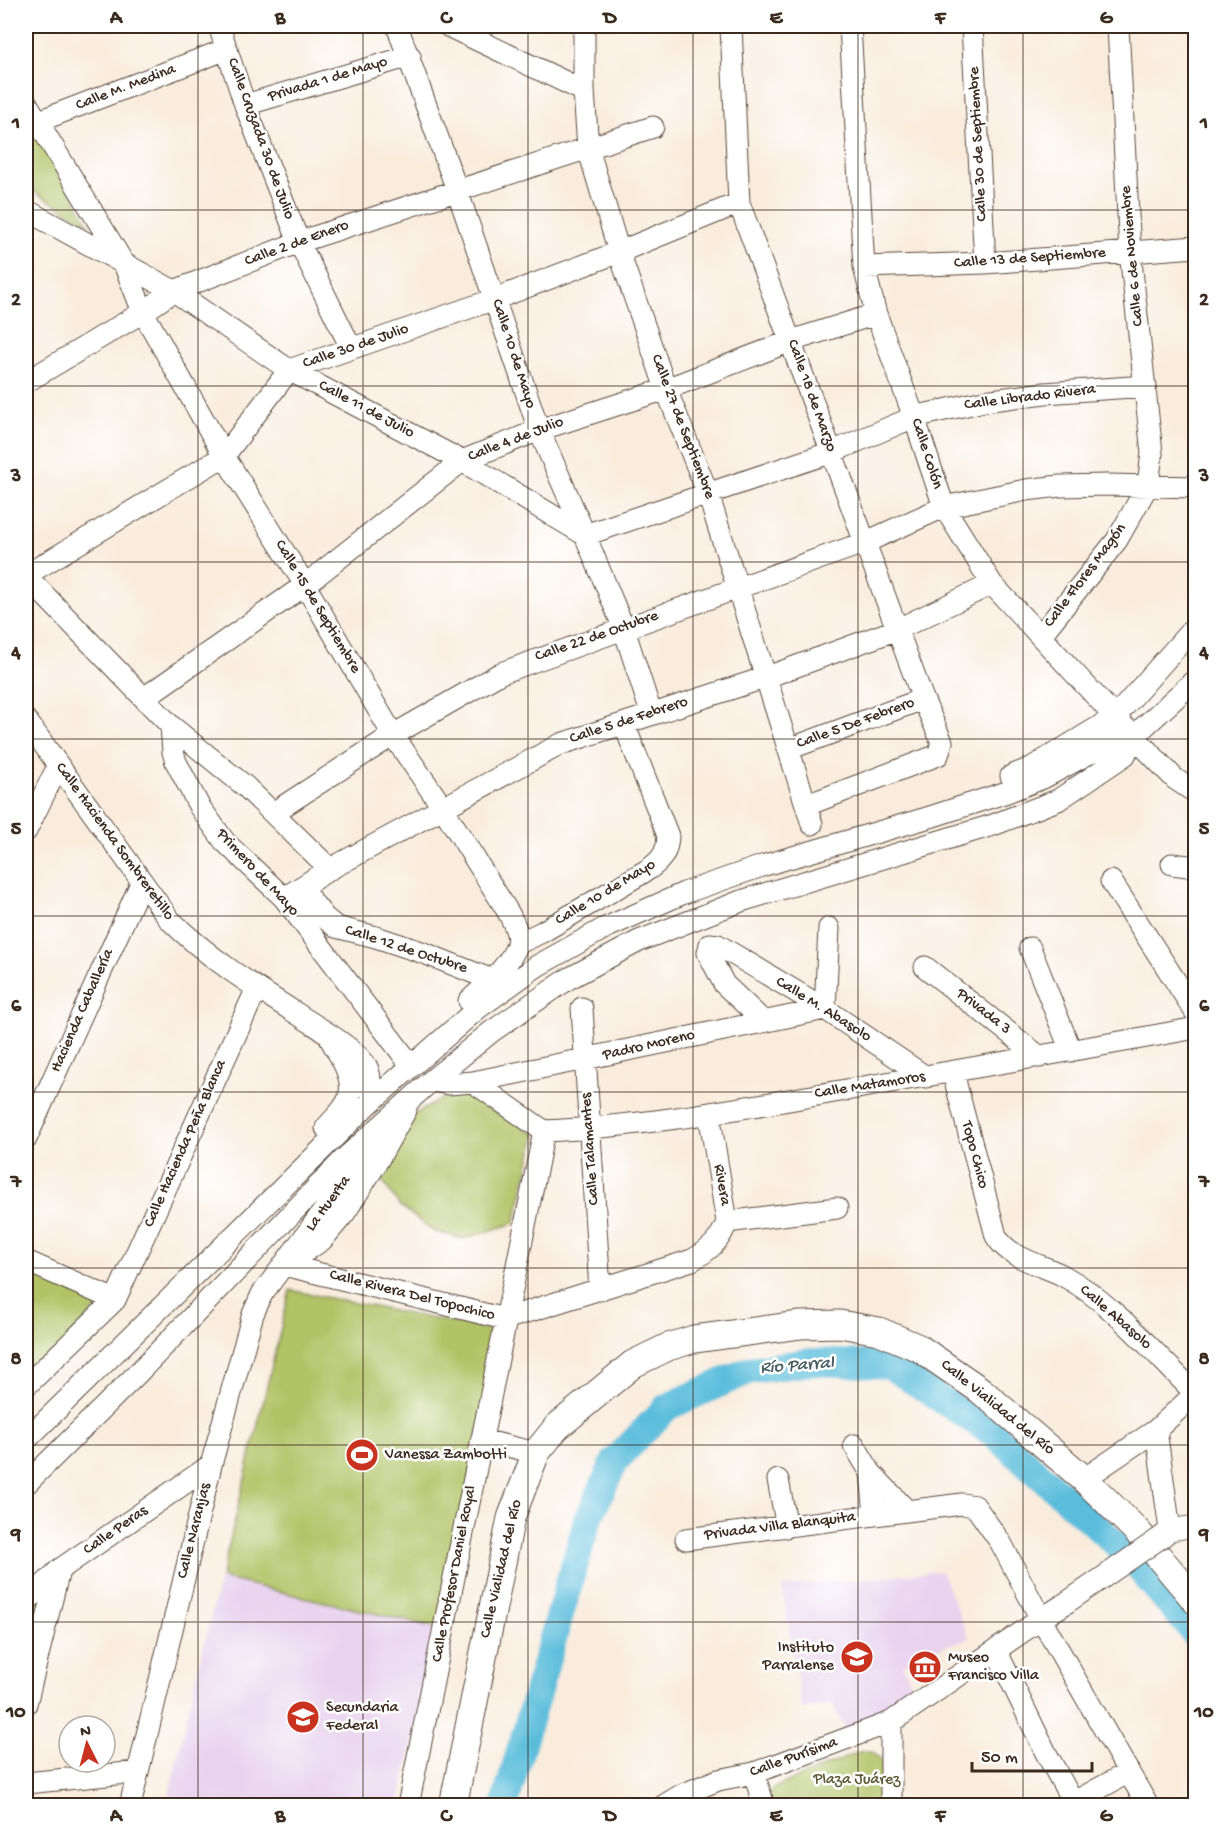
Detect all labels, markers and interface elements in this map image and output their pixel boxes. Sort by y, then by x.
text: A [109,8,124,31]
text: B [274,8,286,31]
text: C [440,8,454,31]
text: D [601,8,617,31]
text: E [770,8,784,31]
text: F [934,8,947,31]
text: G [1100,8,1114,31]
street label: Privada 1 de Mayo [265,53,390,107]
street label: Calle Cruzada 30 de Julio [222,56,298,222]
street label: Calle M. Medina [73,60,180,116]
street label: Calle 30 de Septiembre [965,65,993,222]
text: 1 [11,113,20,136]
text: 1 [1199,113,1208,136]
street label: Calle 6 de Noviembre [1117,184,1149,327]
street label: Calle 2 de Enero [242,216,352,272]
street label: Calle 13 de Septiembre [953,244,1107,274]
text: 2 [11,290,21,313]
text: 2 [1199,290,1209,313]
street label: Calle 10 de Mayo [486,297,540,411]
street label: Calle 30 de Julio [301,320,411,374]
street label: Calle 18 de Marzo [782,337,840,455]
street label: Calle 27 de Septiembre [646,352,719,503]
street label: Calle 11 de Julio [315,377,417,443]
street label: Calle Librado Rivera [963,380,1098,415]
street label: Calle 4 de Julio [466,413,566,467]
street label: Calle Colón [906,416,946,492]
text: 3 [10,466,21,489]
text: 3 [1198,466,1209,489]
street label: Calle Flores Magón [1041,520,1132,632]
street label: Calle 15 de Septiembre [270,537,365,678]
street label: Calle 22 de Octubre [533,607,662,667]
text: 4 [10,643,21,666]
text: 4 [1198,643,1209,666]
street label: Calle 5 de Febrero [568,693,690,749]
street label: Calle 5 De Febrero [794,694,918,754]
street label: Calle Hacienda Sombreretillo [50,759,178,925]
text: 5 [11,819,22,842]
text: 5 [1199,819,1210,842]
street label: Primero de Mayo [211,824,302,921]
street label: Calle 10 de Mayo [552,856,660,930]
street label: Calle 12 de Octubre [342,921,470,979]
street label: Hacienda Caballería [47,945,119,1076]
street label: Calle M. Abasolo [772,973,874,1047]
street label: Privada 3 [951,984,1014,1039]
text: 6 [11,996,22,1019]
text: 6 [1199,996,1210,1019]
street label: Padro Moreno [600,1026,697,1066]
street label: Calle Hacienda Peña Blanca [140,1056,232,1231]
street label: Calle Matamoros [813,1068,928,1104]
street label: Calle Talamantes [578,1091,604,1206]
street label: Topo Chico [956,1118,992,1191]
street label: Rivera [708,1163,734,1208]
street label: La Huerta [302,1171,356,1236]
text: 7 [10,1172,23,1195]
text: 7 [1198,1172,1211,1195]
street label: Calle Rivera Del Topochico [327,1266,497,1326]
street label: Calle Abasolo [1075,1281,1155,1355]
text: 8 [11,1349,22,1372]
text: 8 [1199,1349,1210,1372]
water label: Río Parral [760,1353,835,1379]
street label: Calle Vialidad del Río [936,1356,1058,1460]
sports icon: Vanessa Zambotti [344,1437,380,1473]
place label: Vanessa Zambotti [384,1446,507,1465]
street label: Calle Naranjas [174,1480,216,1581]
street label: Calle Profesor Daniel Royal [429,1484,481,1664]
street label: Calle Vialidad del Río [477,1498,527,1640]
street label: Calle Peras [80,1501,153,1560]
street label: Privada Villa Blanquita [702,1508,858,1546]
text: 9 [10,1525,21,1548]
text: 9 [1198,1525,1209,1548]
place label: Instituto Parralense [762,1639,835,1676]
school or university icon: Instituto Parralense [839,1639,875,1675]
museum icon: Museo Francisco Villa [907,1649,943,1685]
place label: Museo Francisco Villa [947,1649,1040,1686]
school or university icon: Secundaria Federal [285,1699,321,1735]
place label: Secundaria Federal [325,1699,400,1736]
text: 10 [5,1702,26,1725]
text: 10 [1193,1702,1214,1725]
north arrow [57,1714,117,1774]
text: N [80,1723,93,1743]
street label: Calle Purísima [748,1733,841,1783]
scale bar [972,1735,1092,1773]
text: 50 m [981,1748,1018,1769]
park label: Plaza Juárez [813,1771,901,1790]
text: A [109,1806,124,1829]
text: B [274,1806,286,1829]
text: C [440,1806,454,1829]
text: D [601,1806,617,1829]
text: E [770,1806,784,1829]
text: F [934,1806,947,1829]
text: G [1100,1806,1114,1829]

